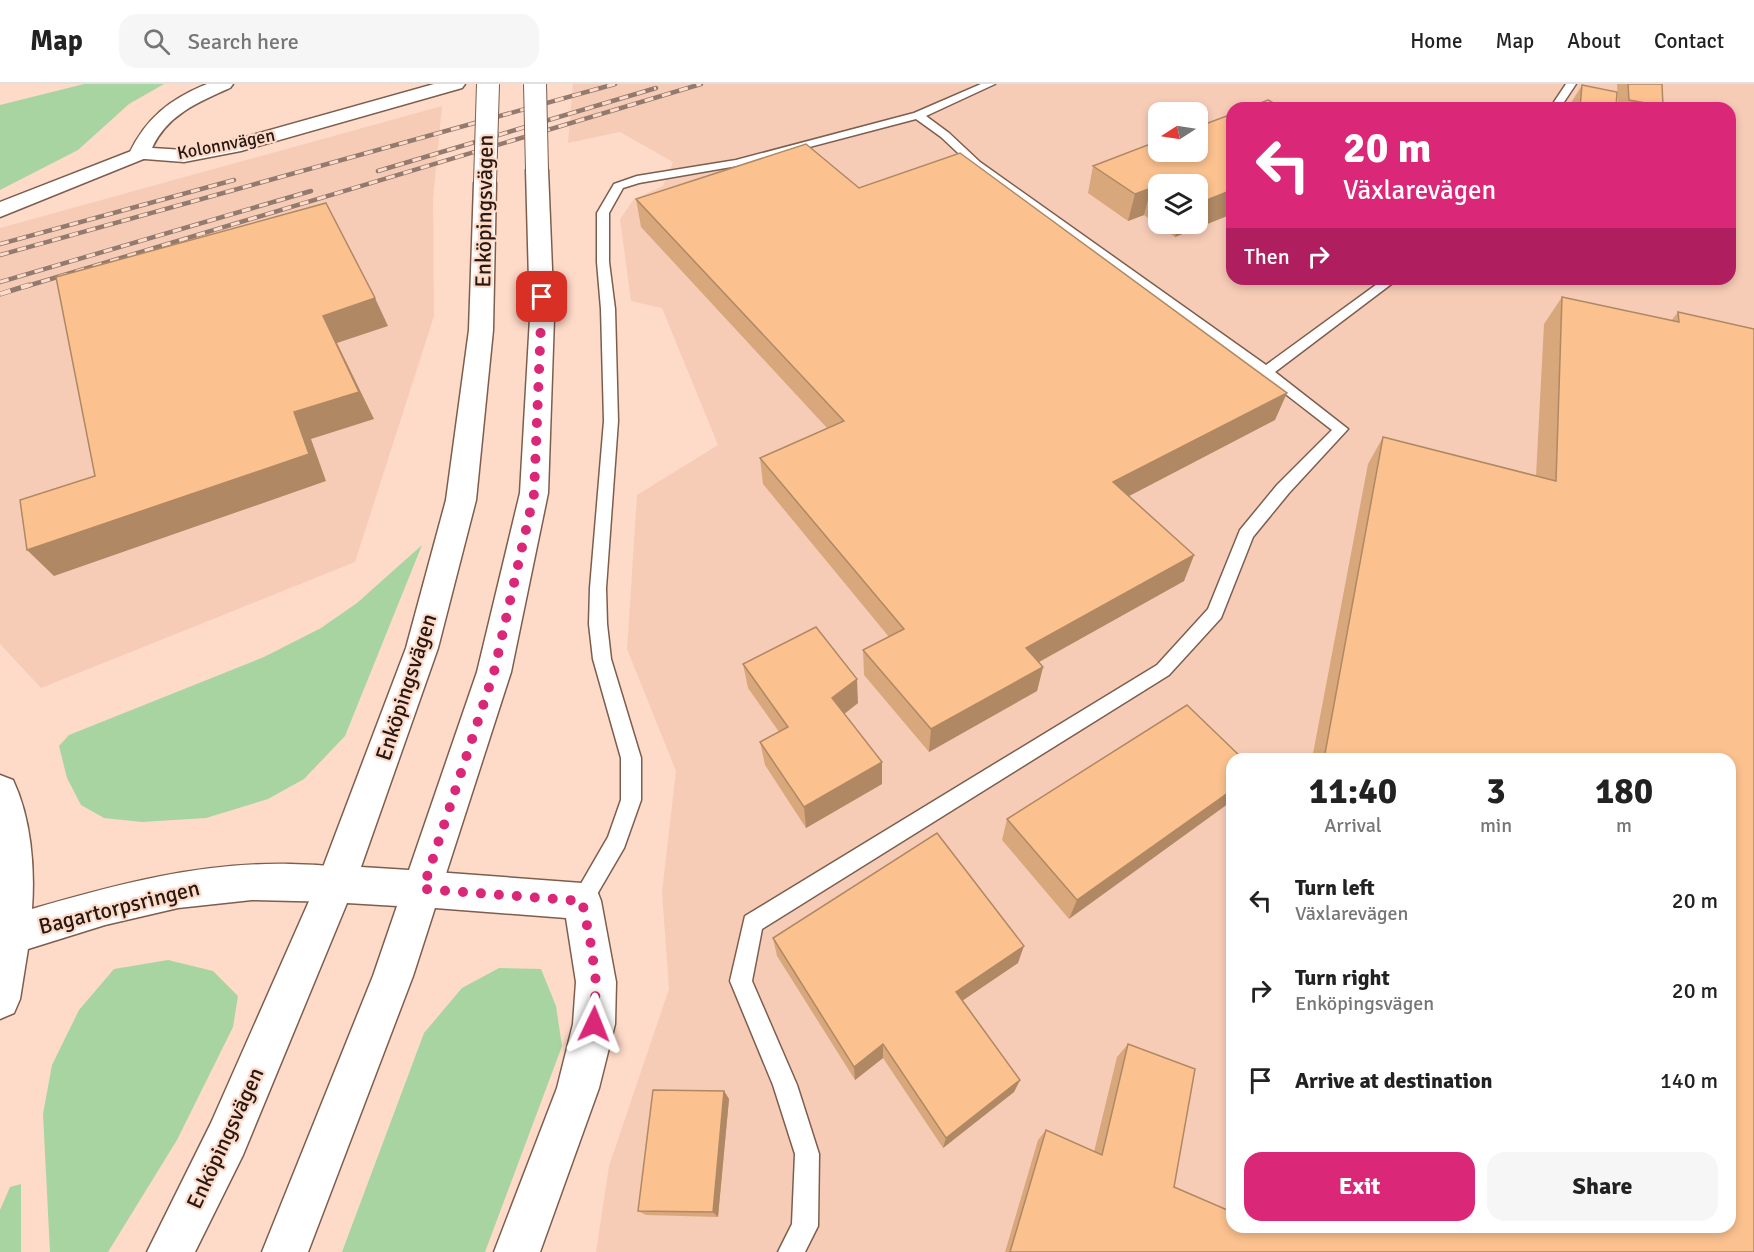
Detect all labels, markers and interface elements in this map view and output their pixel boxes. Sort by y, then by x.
search box [119,14,539,68]
text: Map [30,24,83,58]
icon: search [140,25,173,58]
text: Search here [188,28,299,55]
text: Home [1410,28,1463,54]
text: Map [1496,28,1534,54]
text: About [1567,28,1621,54]
text: Contact [1654,28,1724,54]
north arrow [1148,102,1208,162]
map controls [1148,102,1208,234]
text: 20 m [1343,123,1432,174]
street label: Kolonnvägen [175,124,277,164]
icon: left [1244,126,1322,204]
street label: Enköpingsvägen [469,134,499,288]
button: layers [1148,174,1208,234]
text: Växlarevägen [1343,174,1496,207]
icon: right [1302,240,1335,273]
text: Then [1244,243,1290,270]
pin [516,271,567,322]
icon: arrive [525,280,558,313]
street label: Enköpingsvägen [370,610,442,764]
text: 11:40 [1309,769,1397,814]
text: 3 [1486,769,1506,814]
text: 180 [1595,769,1653,814]
text: Arrival [1324,813,1382,838]
text: min [1480,813,1512,838]
text: m [1616,813,1632,838]
street label: Bagartorpsringen [36,874,202,940]
text: Turn left [1295,874,1375,901]
icon: left [1244,884,1277,917]
text: 20 m [1672,887,1718,914]
text: Växlarevägen [1295,901,1408,926]
text: Turn right [1295,964,1390,991]
icon: right [1244,974,1277,1007]
text: 20 m [1672,977,1718,1004]
text: Enköpingsvägen [1295,991,1434,1016]
position arrow [562,992,626,1056]
street label: Enköpingsvägen [180,1063,270,1213]
icon: arrive [1244,1064,1277,1097]
text: Arrive at destination [1295,1067,1492,1094]
text: 140 m [1660,1067,1718,1094]
button: Exit [1244,1152,1475,1221]
button: Share [1487,1152,1718,1221]

